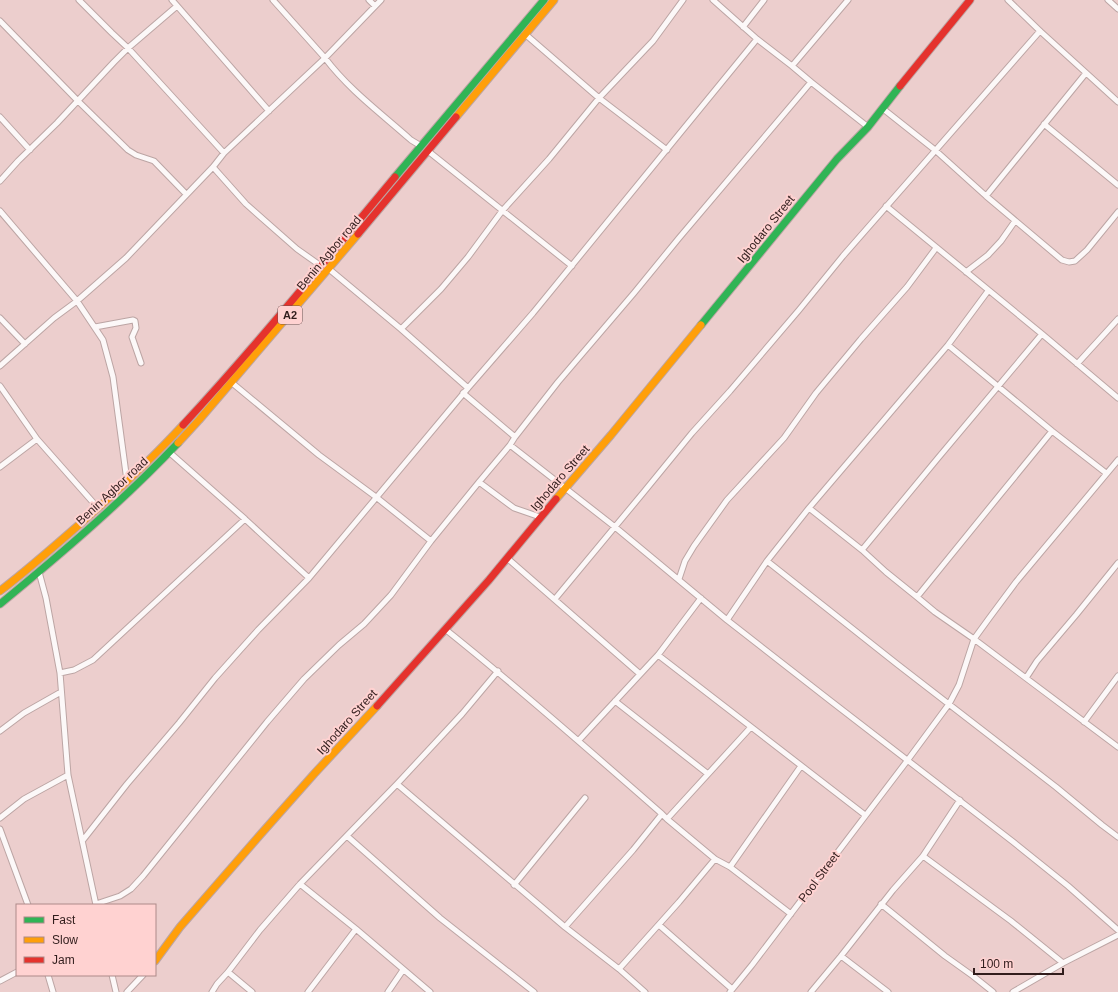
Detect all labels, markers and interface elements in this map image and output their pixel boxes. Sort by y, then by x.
street label: Ighodaro Street [735,192,798,266]
street label: Benin Agbor road [294,213,364,293]
road number: A2 [278,306,302,324]
street label: Ighodaro Street [528,442,593,514]
street label: Benin Agbor road [73,454,151,528]
street label: Ighodaro Street [314,686,380,757]
street label: Pool Street [796,849,843,905]
legend [16,904,156,976]
text: Fast [52,913,76,927]
text: Slow [52,933,78,947]
scale bar [974,950,1063,976]
text: Jam [52,953,75,967]
text: 100 m [980,957,1013,971]

